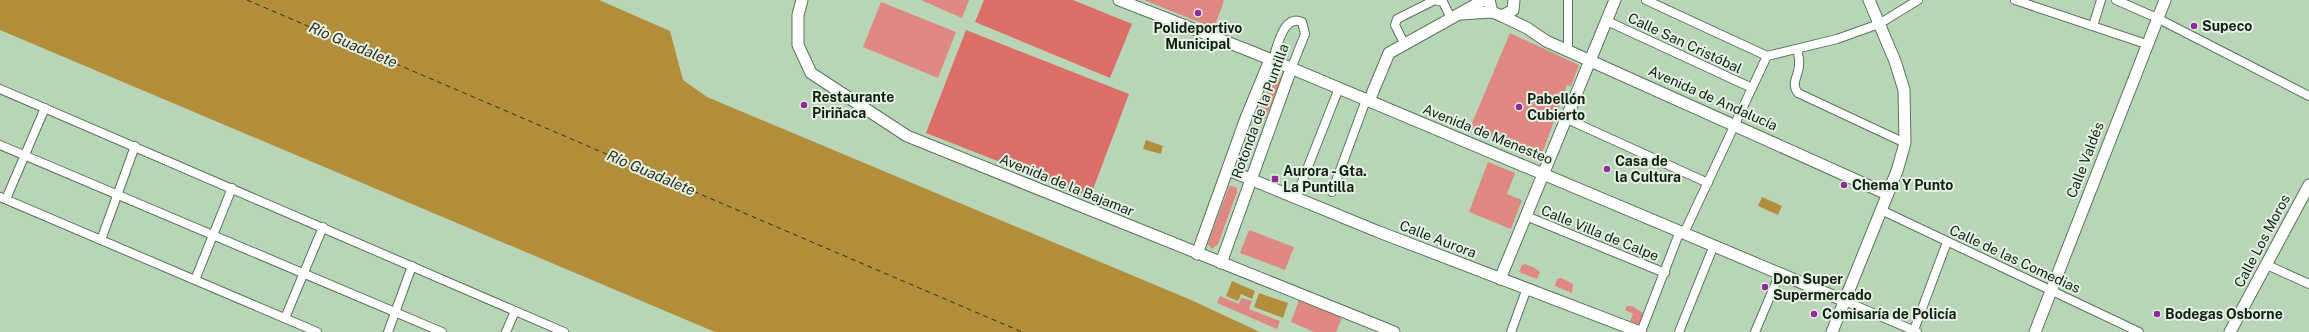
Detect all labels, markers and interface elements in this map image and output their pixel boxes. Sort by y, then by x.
marker: Polideportivo Municipal [1193,8,1203,18]
street label: Calle San Cristóbal [1625,10,1745,76]
water label: Río Guadalete [306,18,400,71]
place label: Supeco [2202,18,2252,34]
place label: Polideportivo Municipal [1154,20,1242,52]
marker: Supeco [2189,21,2199,31]
street label: Rotonda de la Puntilla [1228,41,1292,181]
street label: Avenida de Andalucía [1646,62,1780,134]
place label: Restaurante Piriñaca [812,89,894,121]
place label: Pabellón Cubierto [1527,91,1585,123]
marker: Restaurante Piriñaca [799,100,809,110]
street label: Avenida de Menesteo [1421,101,1555,167]
marker: Pabellón Cubierto [1514,102,1524,112]
street label: Calle Valdés [2063,120,2107,200]
water label: Río Guadalete [604,146,698,199]
street label: Avenida de la Bajamar [997,151,1137,219]
place label: Casa de la Cultura [1615,153,1681,185]
place label: Aurora - Gta. La Puntilla [1283,163,1367,195]
marker: Casa de la Cultura [1602,164,1612,174]
marker: Aurora - Gta. La Puntilla [1270,174,1280,184]
place label: Chema Y Punto [1852,177,1953,193]
marker: Chema Y Punto [1839,180,1849,190]
street label: Calle Los Moros [2231,192,2293,290]
street label: Calle Villa de Calpe [1539,202,1661,264]
street label: Calle Aurora [1397,217,1479,261]
street label: Calle de las Comedias [1947,222,2083,296]
place label: Don Super Supermercado [1773,271,1872,303]
marker: Don Super Supermercado [1760,282,1770,292]
place label: Comisaría de Policía [1822,306,1956,322]
place label: Bodegas Osborne [2165,306,2283,322]
marker: Comisaría de Policía [1809,309,1819,319]
marker: Bodegas Osborne [2152,309,2162,319]

